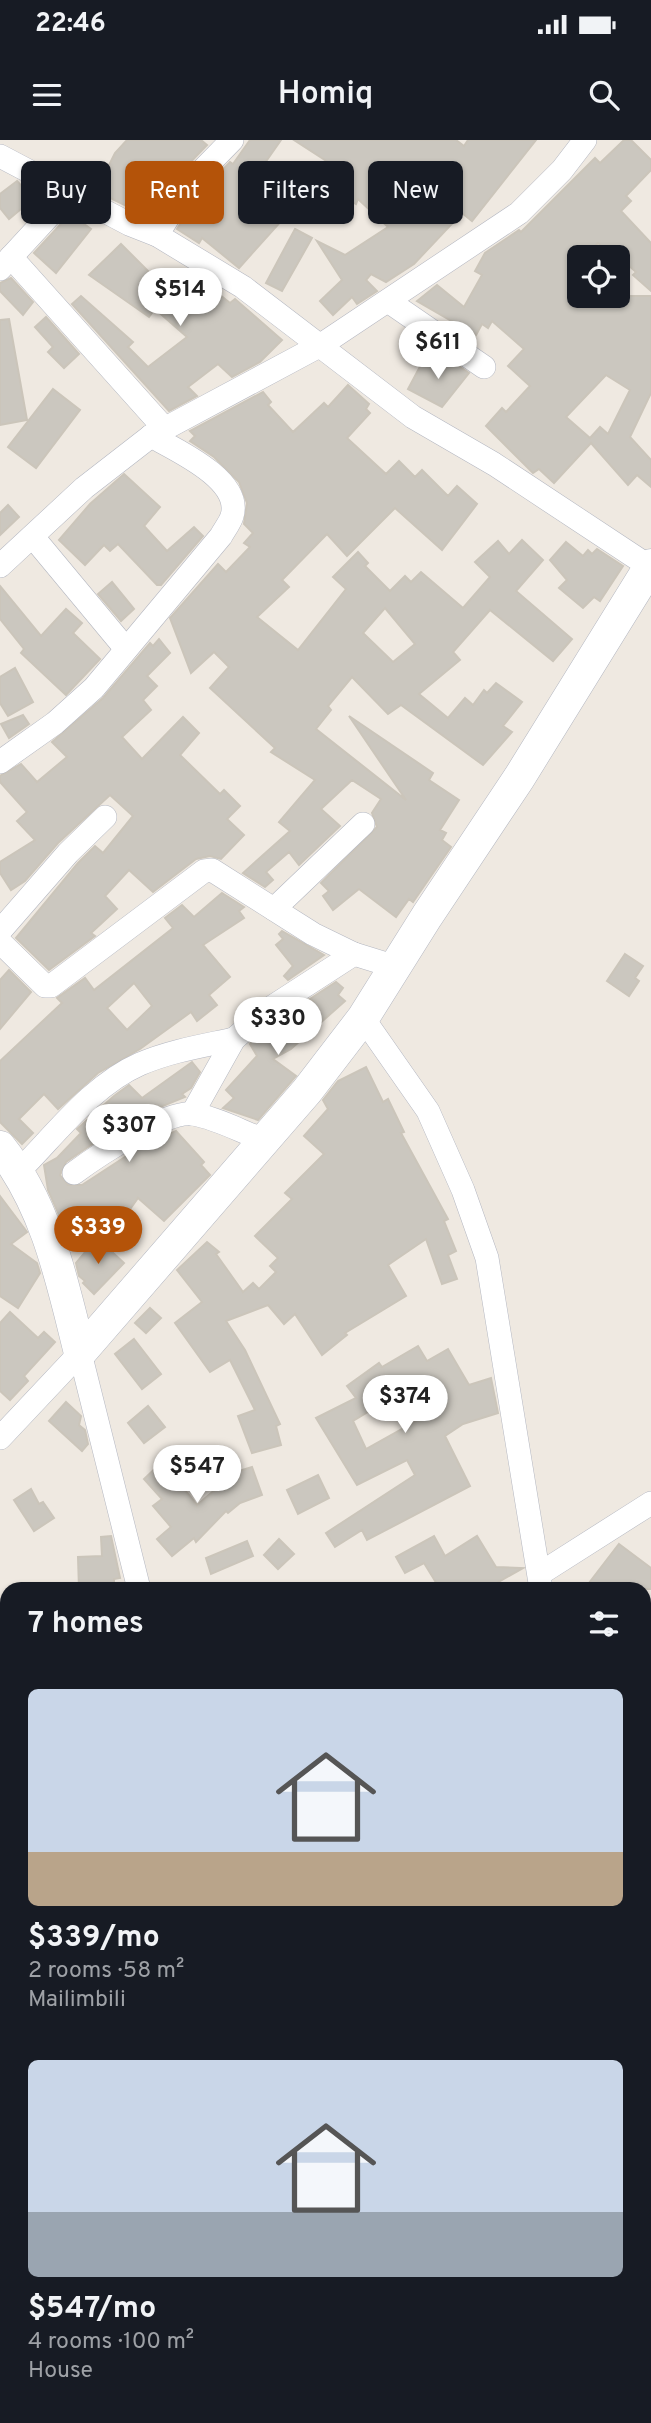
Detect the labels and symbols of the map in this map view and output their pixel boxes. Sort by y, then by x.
pin: $514 [139,268,221,328]
pin: $611 [397,322,479,381]
pin: $330 [237,998,319,1057]
pin: $307 [88,1104,170,1164]
pin: $339 [57,1206,139,1266]
pin: $374 [364,1376,446,1435]
pin: $547 [156,1446,238,1505]

